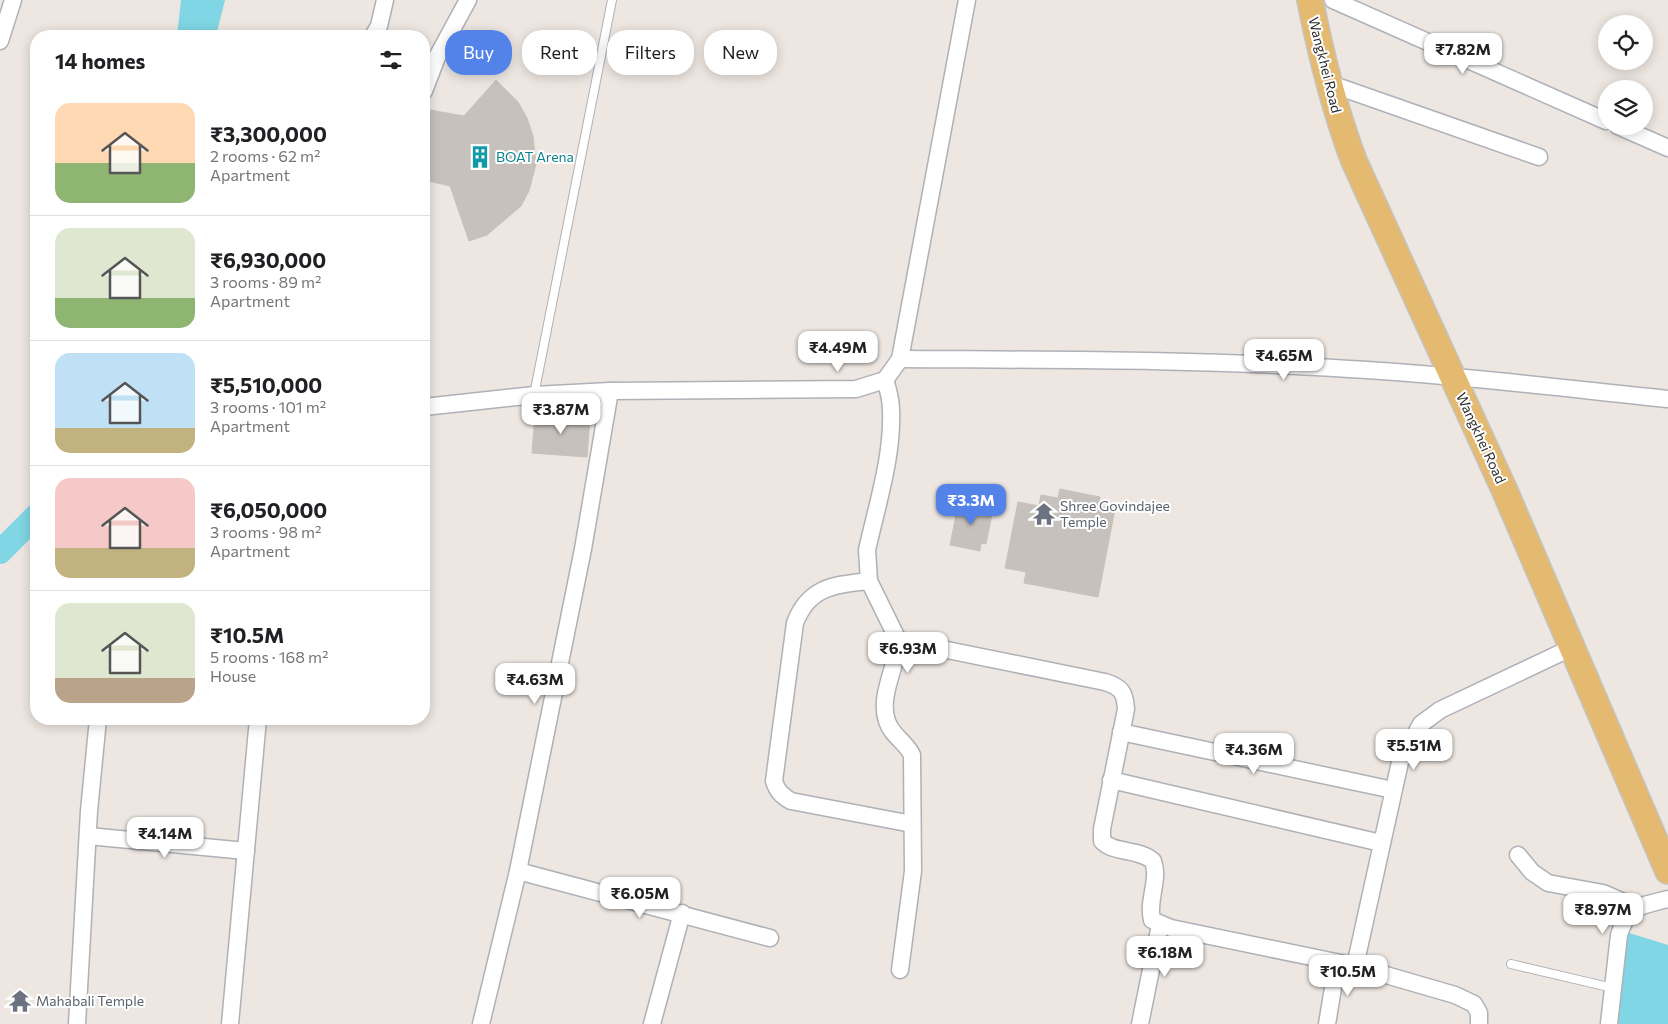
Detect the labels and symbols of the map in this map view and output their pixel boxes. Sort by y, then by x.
street label: Wangkhei Road [1305,15,1346,115]
pin: ₹7.82M [1422,32,1504,75]
building icon: BOAT Arena [467,144,493,170]
place label: BOAT Arena [496,148,574,165]
pin: ₹4.49M [797,330,879,373]
pin: ₹4.65M [1243,338,1325,381]
street label: Wangkhei Road [1453,390,1510,486]
pin: ₹3.87M [520,392,602,435]
pin: ₹3.3M [936,484,1006,526]
place label: Shree Govindajee Temple [1060,497,1170,530]
temple icon: Shree Govindajee Temple [1031,501,1057,527]
pin: ₹6.93M [867,632,949,674]
pin: ₹4.63M [494,662,576,705]
pin: ₹5.51M [1373,728,1455,771]
pin: ₹4.36M [1213,732,1295,775]
pin: ₹4.14M [124,816,206,859]
pin: ₹6.05M [599,876,681,919]
pin: ₹8.97M [1562,892,1644,935]
pin: ₹6.18M [1124,936,1206,978]
pin: ₹10.5M [1307,954,1389,997]
temple icon: Mahabali Temple [7,988,33,1014]
place label: Mahabali Temple [36,992,144,1009]

